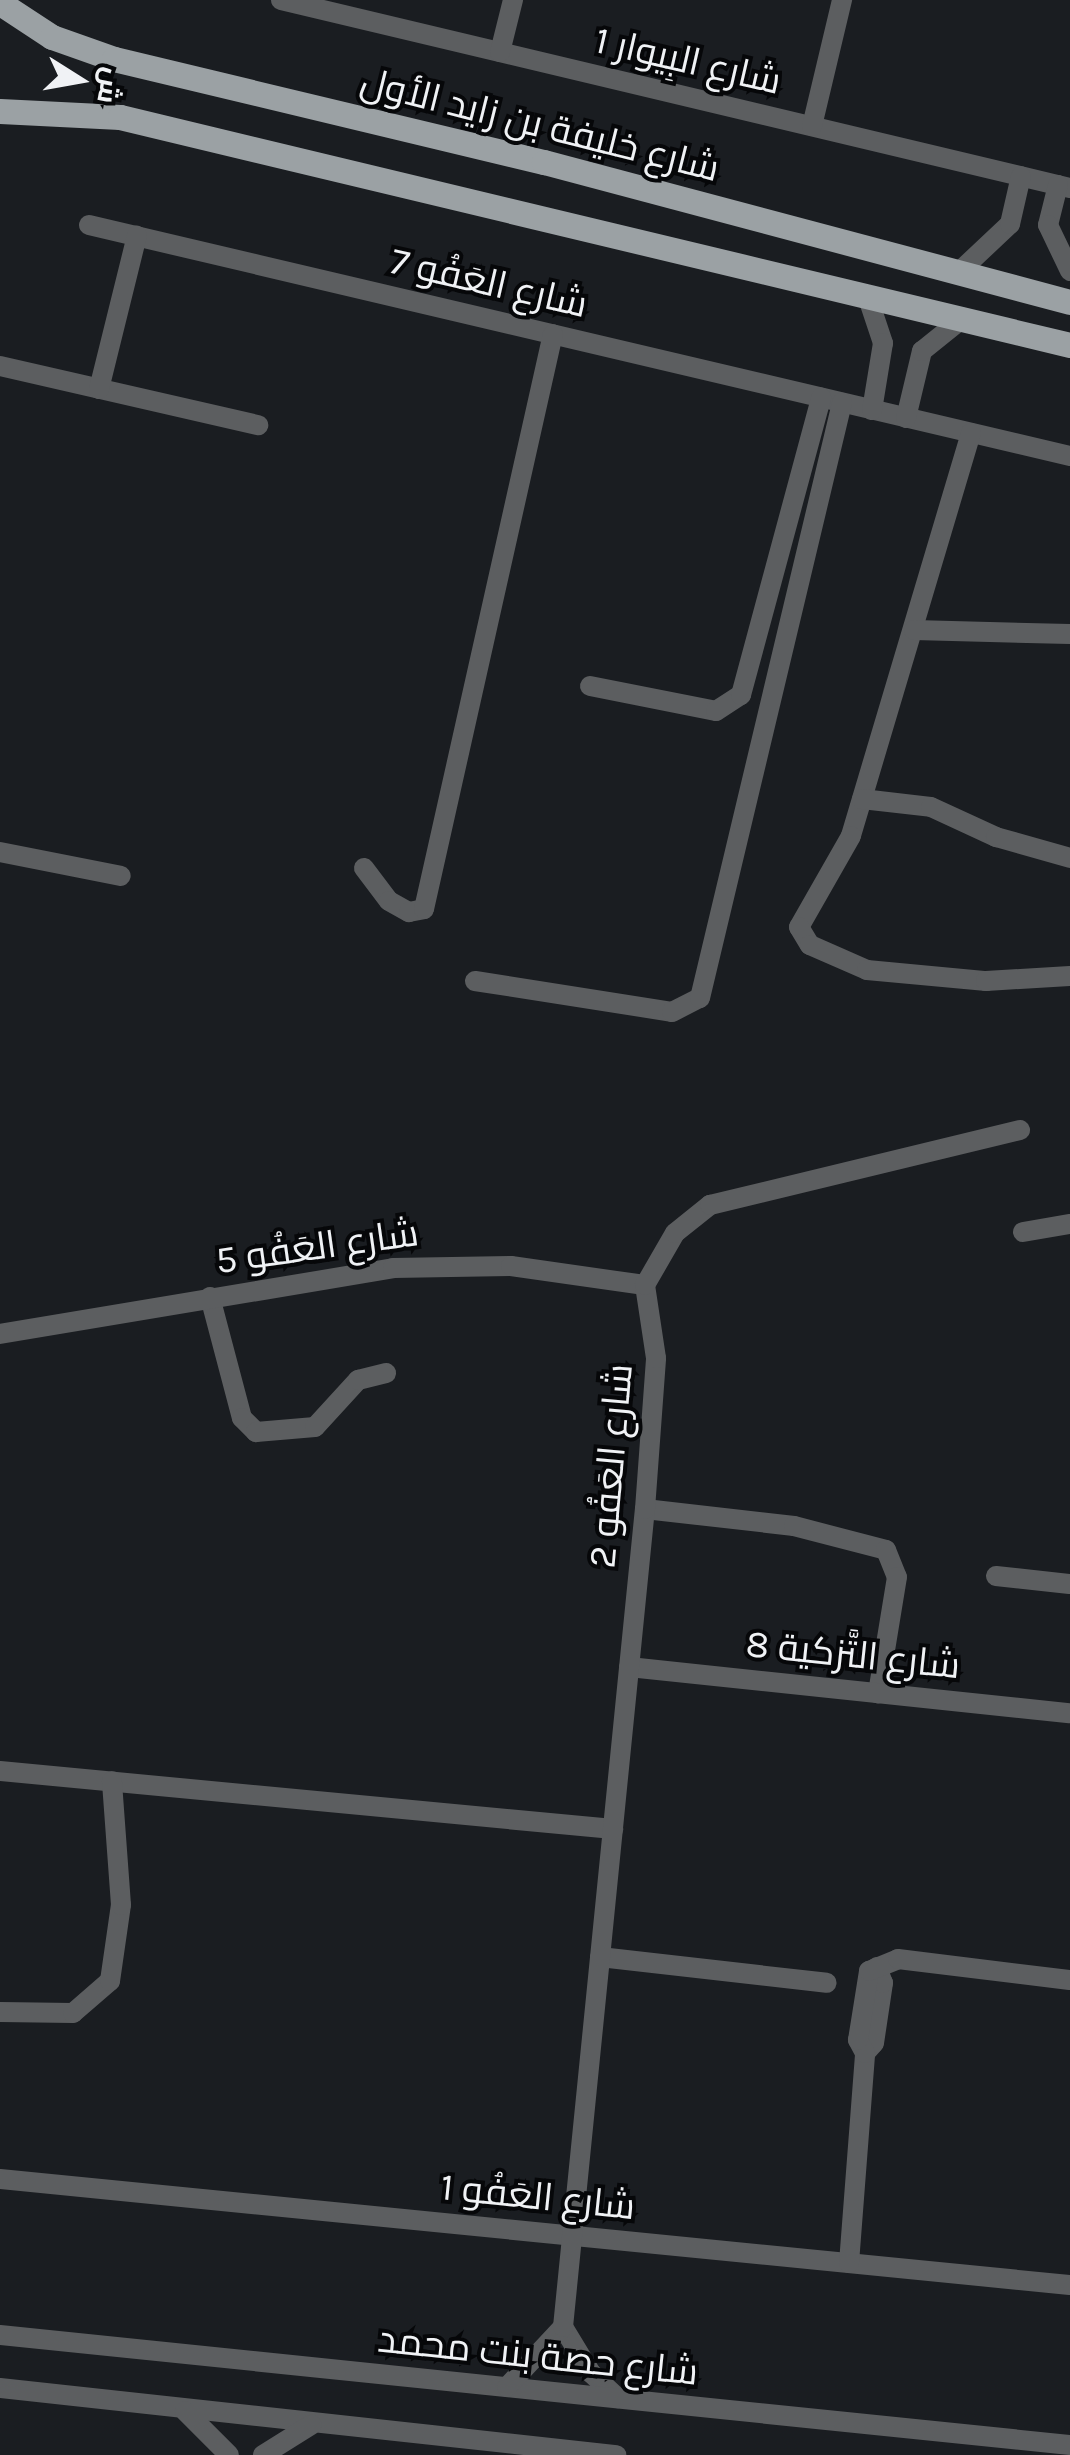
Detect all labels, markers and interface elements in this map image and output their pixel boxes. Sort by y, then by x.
street label: شارع البِيوار 1 [591,17,785,105]
north arrow [30,30,130,130]
street label: شارع خليفة بن زايد الأول [356,58,724,192]
text: ش [90,65,130,107]
street label: شارع العَفُو 7 [386,238,592,328]
street label: شارع العَفُو 5 [213,1210,421,1284]
street label: شارع العَفُو 2 [579,1362,643,1570]
street label: شارع التَّزكية 8 [744,1621,962,1689]
street label: شارع العَفُو 1 [439,2164,637,2230]
street label: شارع حصة بنت محمد [376,2317,700,2395]

